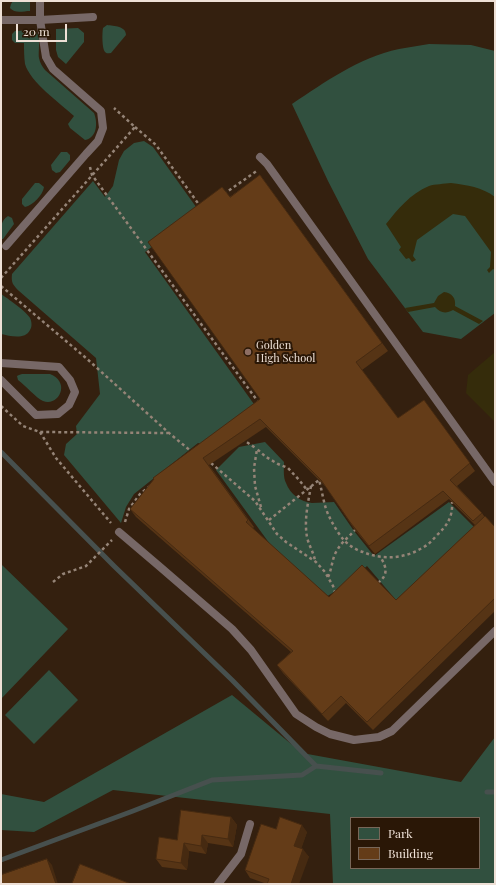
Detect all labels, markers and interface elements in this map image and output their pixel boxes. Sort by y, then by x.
scale bar [18,16,69,42]
text: 20 m [23,23,50,39]
place label: Golden High School [256,339,315,365]
marker: Golden High School [243,347,253,357]
legend [350,817,480,869]
text: Park [388,825,413,841]
text: Building [388,845,433,861]

